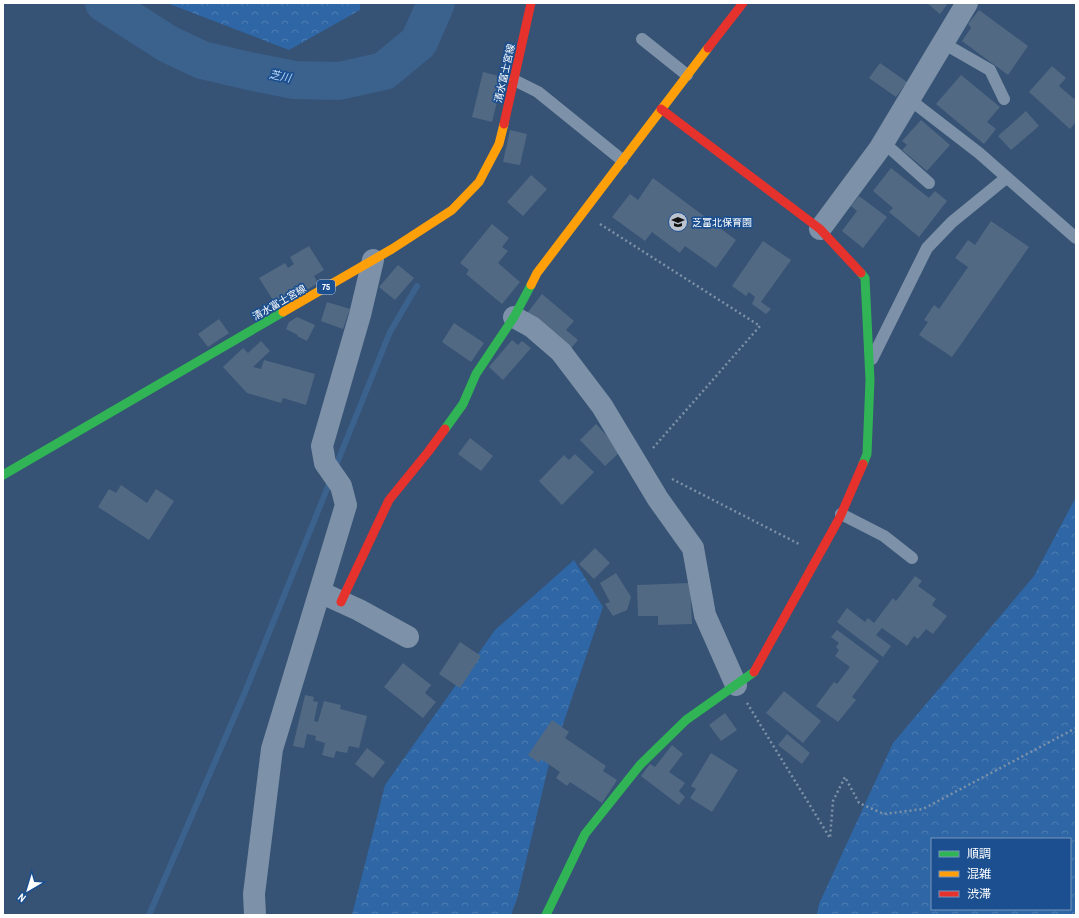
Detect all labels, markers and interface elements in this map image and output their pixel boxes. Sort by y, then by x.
street label: 清水富士宮線 [491,42,518,104]
water label: 芝川 [268,67,293,85]
school or university icon: 芝富北保育園 [667,211,689,233]
place label: 芝富北保育園 [692,216,752,229]
road number: 75 [317,280,335,294]
street label: 清水富士宮線 [250,282,308,323]
legend [931,838,1071,910]
text: 順調 [967,846,991,862]
text: 混雑 [967,866,991,882]
north arrow [8,870,48,910]
text: 渋滞 [967,886,991,902]
text: N [15,890,29,905]

